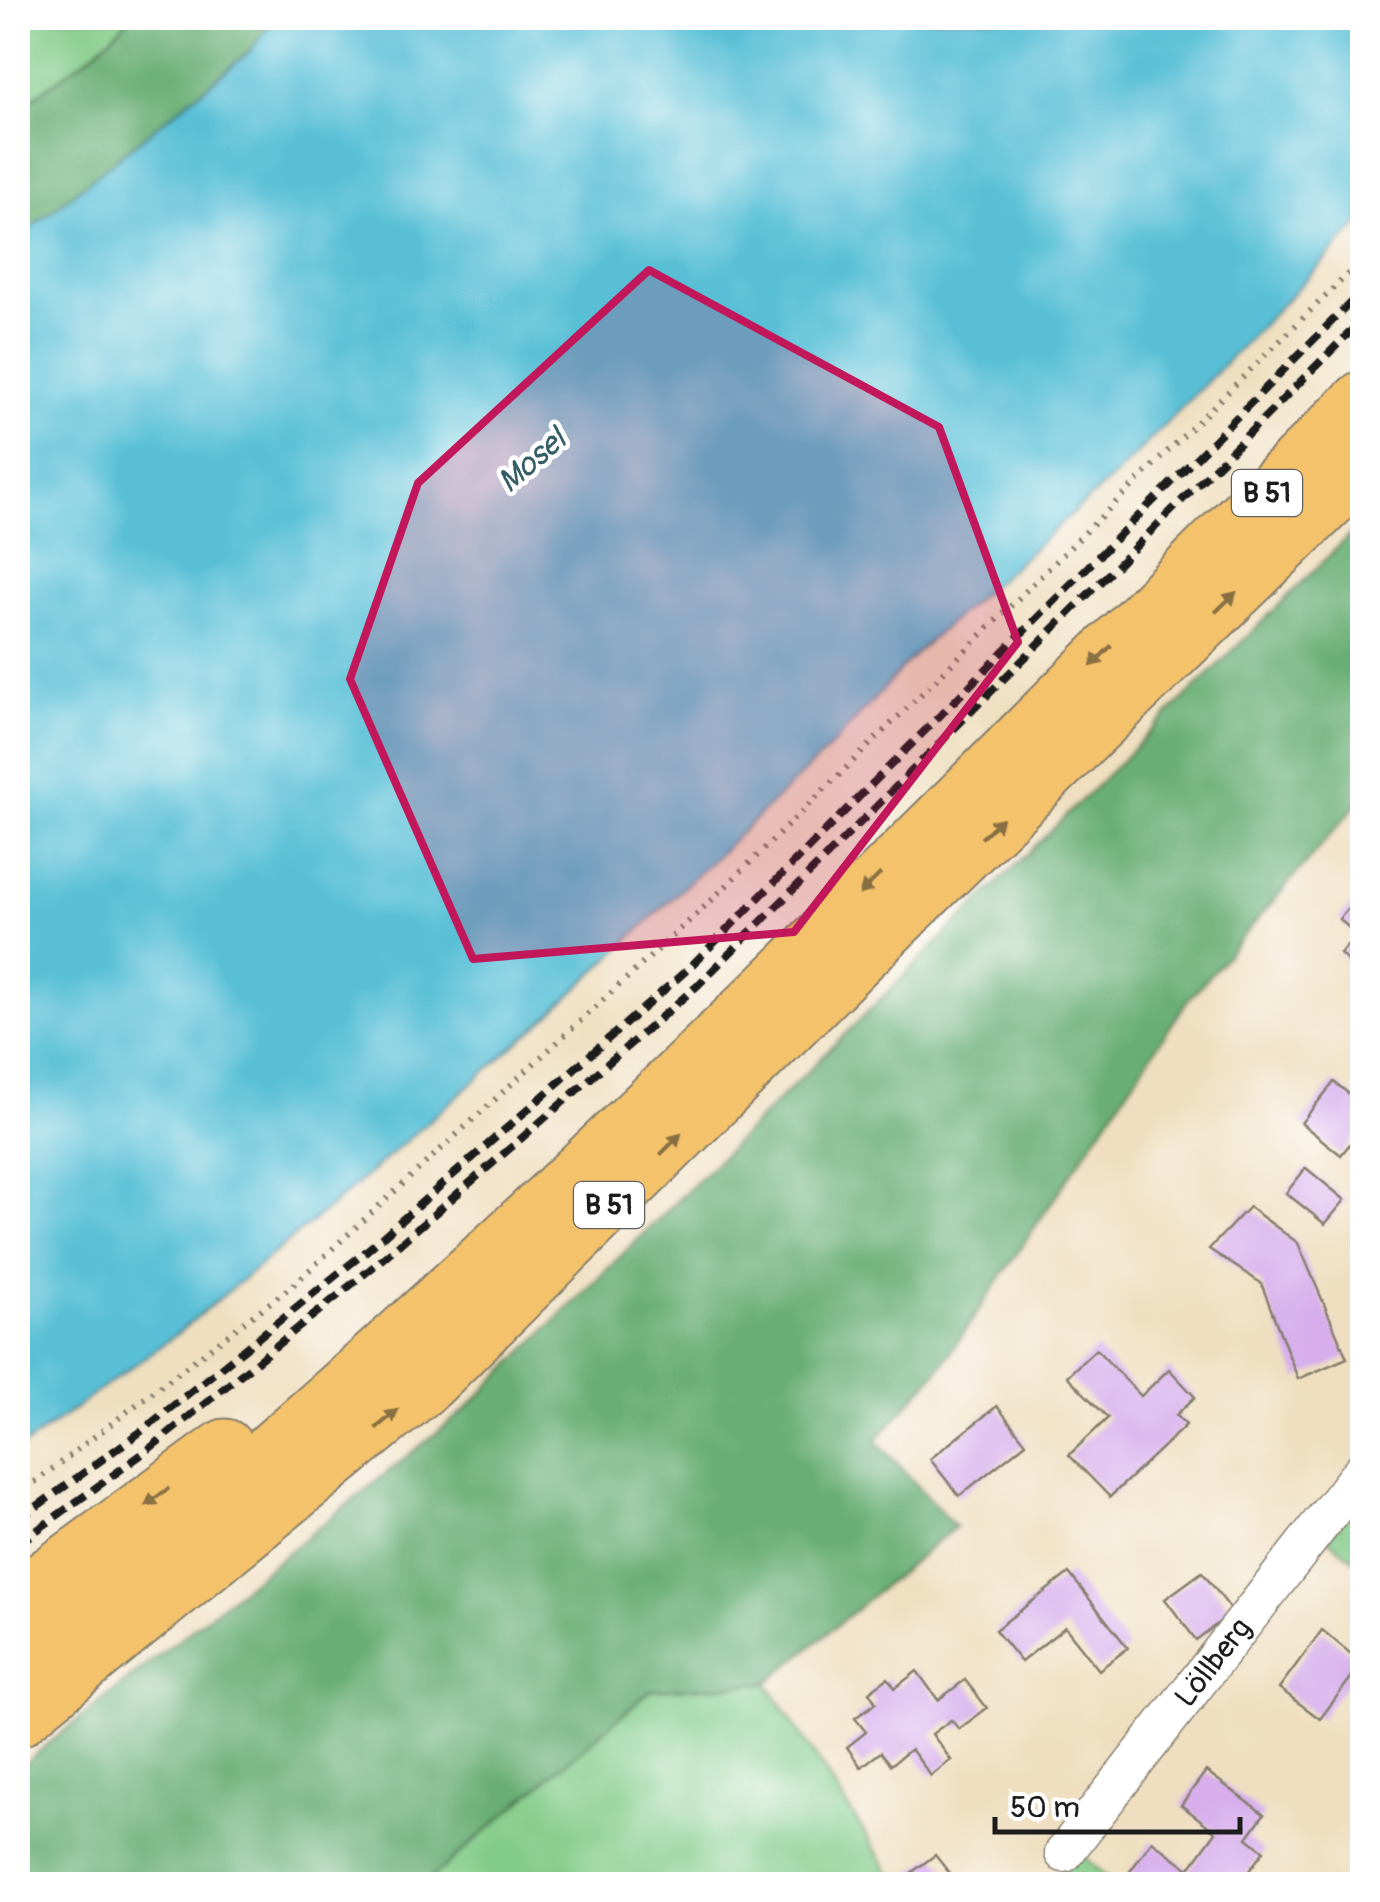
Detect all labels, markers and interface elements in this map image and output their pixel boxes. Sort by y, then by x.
water label: Mosel [489,418,577,502]
road number: B 51 [1232,470,1302,516]
one-way arrow [1213,591,1237,614]
one-way arrow [1090,644,1114,667]
one-way arrow [979,816,1003,840]
one-way arrow [859,872,882,896]
one-way arrow [658,1132,682,1156]
road number: B 51 [574,1182,644,1228]
one-way arrow [375,1408,400,1430]
one-way arrow [144,1486,170,1506]
street label: Löllberg [1167,1610,1259,1714]
scale bar [995,1772,1240,1834]
text: 50 m [1010,1789,1080,1826]

